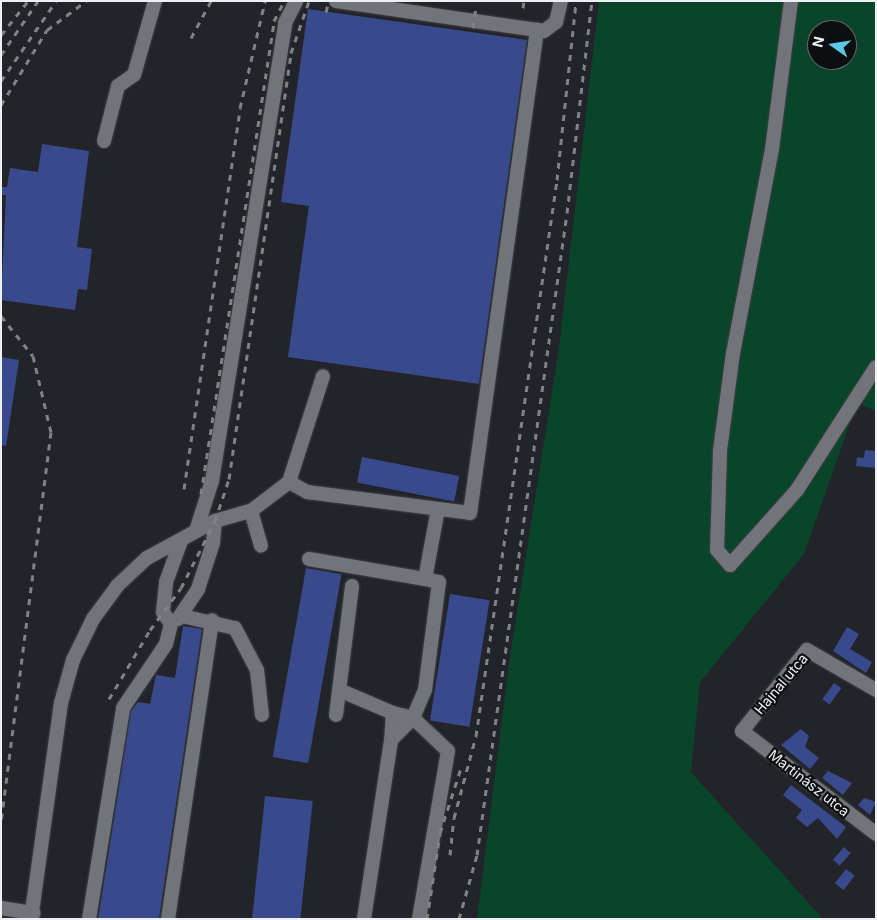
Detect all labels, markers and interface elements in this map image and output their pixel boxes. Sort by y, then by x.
north arrow [807,20,857,70]
text: N [808,35,827,49]
street label: Hajnal utca [751,650,811,718]
street label: Martinász utca [765,746,853,820]

